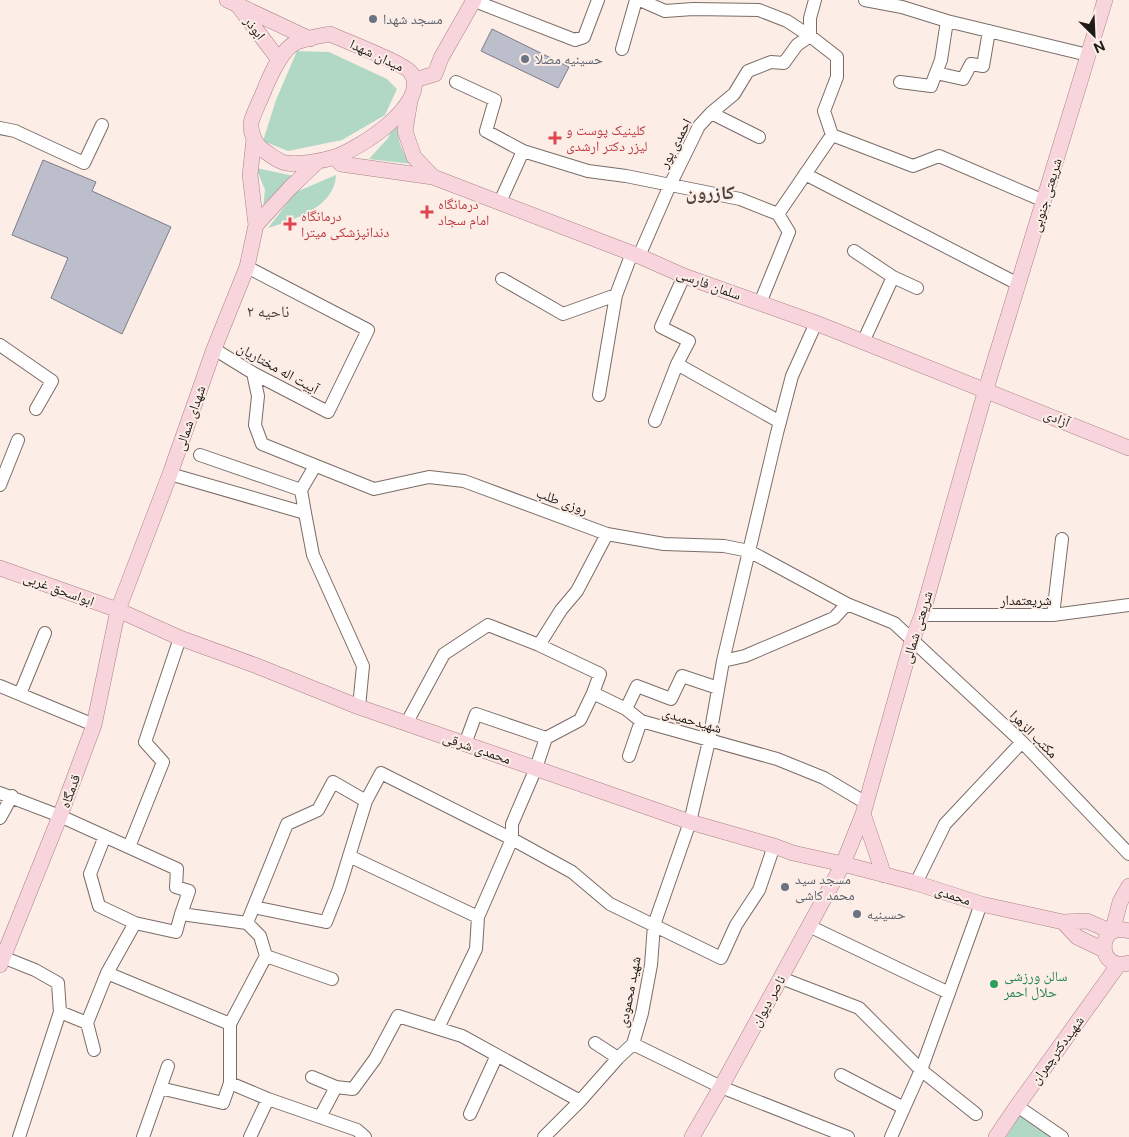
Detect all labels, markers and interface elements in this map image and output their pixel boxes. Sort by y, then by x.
north arrow [1069,10,1119,60]
place label: مسجد شهدا [383,11,443,27]
street label: ابوذر [240,12,269,43]
marker: مسجد شهدا [367,13,379,25]
street label: میدان شهدا [347,36,406,75]
text: N [1091,37,1108,56]
place label: حسینیه مصلا [535,51,603,67]
marker: حسینیه مصلا [519,53,531,65]
street label: احمدی پور [655,116,696,172]
place label: کلینیک پوست و لیزر دکتر ارشدی [566,122,647,155]
marker: کلینیک پوست و لیزر دکتر ارشدی [548,131,562,145]
street label: شریعتی جنوبی [1027,156,1066,234]
district label: کازرون [685,181,735,204]
place label: درمانگاه امام سجاد [438,196,489,230]
marker: درمانگاه امام سجاد [420,205,434,219]
place label: درمانگاه دندانپزشکی میترا [301,208,389,241]
marker: درمانگاه دندانپزشکی میترا [283,217,297,231]
street label: سلمان فارسی [674,265,743,304]
district label: ناحیه ۲ [247,302,289,321]
street label: آییت اله مختاریان [234,339,322,398]
street label: شهدای شمالی [171,383,210,453]
street label: آزادی [1041,406,1073,431]
street label: روزی طلب [534,484,590,519]
street label: ابواسحق غربی [21,569,97,611]
street label: شریعتی شمالی [898,589,937,665]
street label: شریعتمدار [999,592,1052,609]
street label: شهیدحمیدی [660,704,724,737]
street label: مکتب الزهرا [1006,707,1061,762]
street label: محمدی شرقی [441,729,513,768]
street label: قدمگاه [57,772,83,810]
place label: مسجد سید محمد کاشی [795,871,855,904]
marker: مسجد سید محمد کاشی [779,881,791,893]
street label: محمدی [933,882,973,909]
place label: حسینیه [867,906,906,922]
marker: حسینیه [851,908,863,920]
street label: شهید محمودی [614,955,645,1029]
place label: سالن ورزشی حلال احمر [1003,968,1068,1001]
street label: ناصر دیوان [747,972,790,1030]
marker: سالن ورزشی حلال احمر [988,978,1000,990]
street label: شهیددکترچمران [1027,1013,1088,1088]

